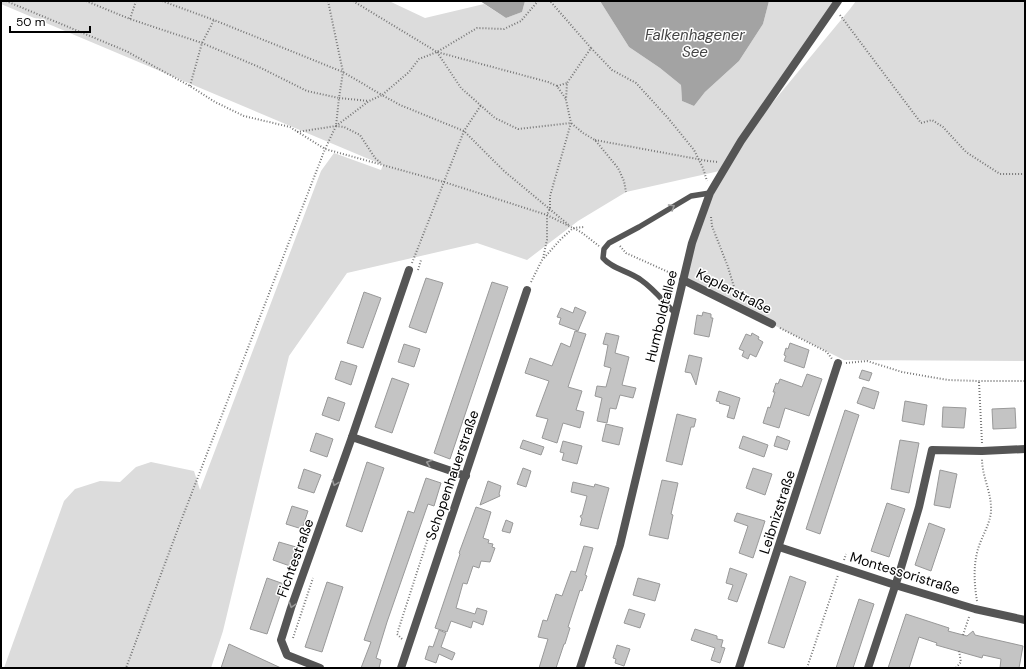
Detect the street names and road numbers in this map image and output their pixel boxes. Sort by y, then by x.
street label: Keplerstraße [693,264,775,318]
street label: Humboldtallee [641,268,681,364]
street label: Schopenhauerstraße [421,408,483,542]
street label: Leibnizstraße [755,468,799,556]
street label: Fichtestraße [272,516,318,600]
street label: Montessoristraße [848,548,962,598]

